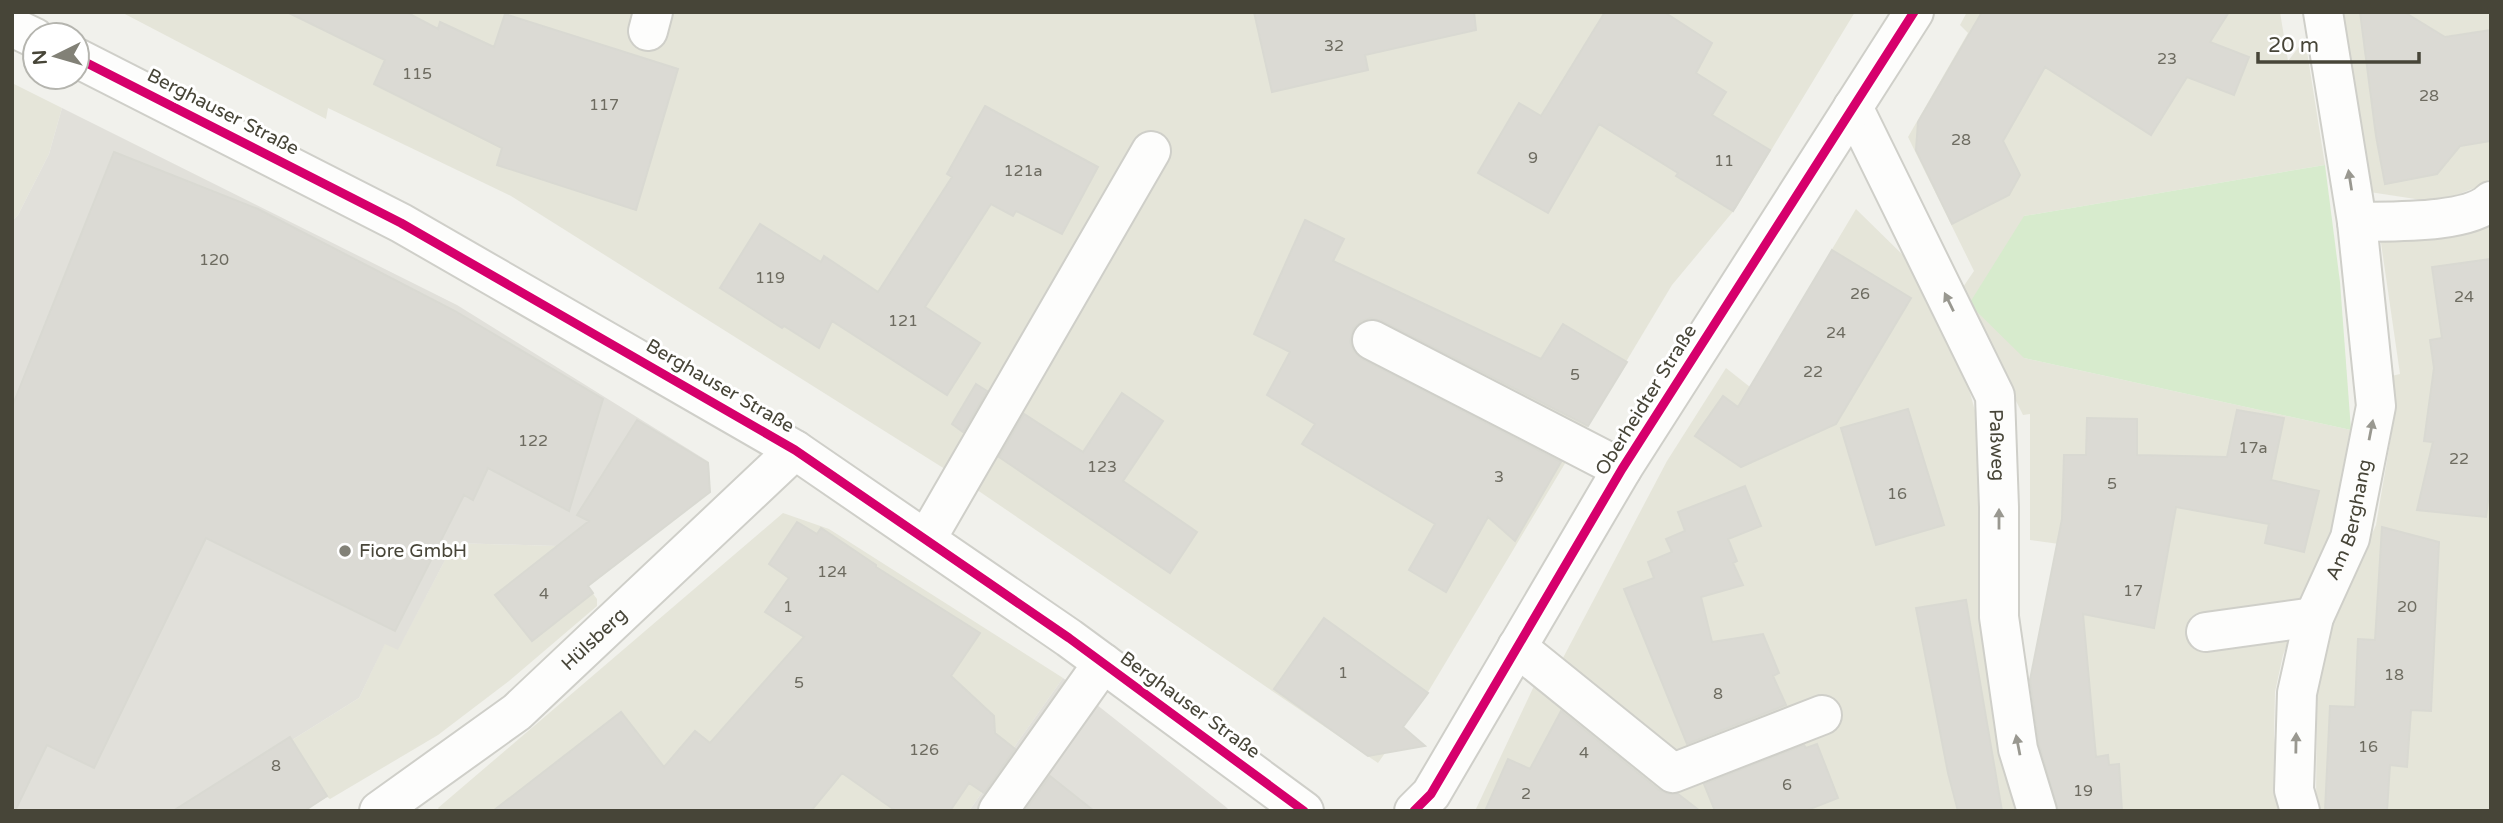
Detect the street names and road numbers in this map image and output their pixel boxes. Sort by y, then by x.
street label: Berghauser Straße [143,64,303,160]
street label: Oberheidter Straße [1591,321,1701,479]
street label: Berghauser Straße [642,335,798,437]
street label: Paßweg [1984,409,2009,481]
street label: Am Berghang [2321,457,2376,584]
street label: Hülsberg [557,603,631,675]
street label: Berghauser Straße [1116,647,1264,763]

